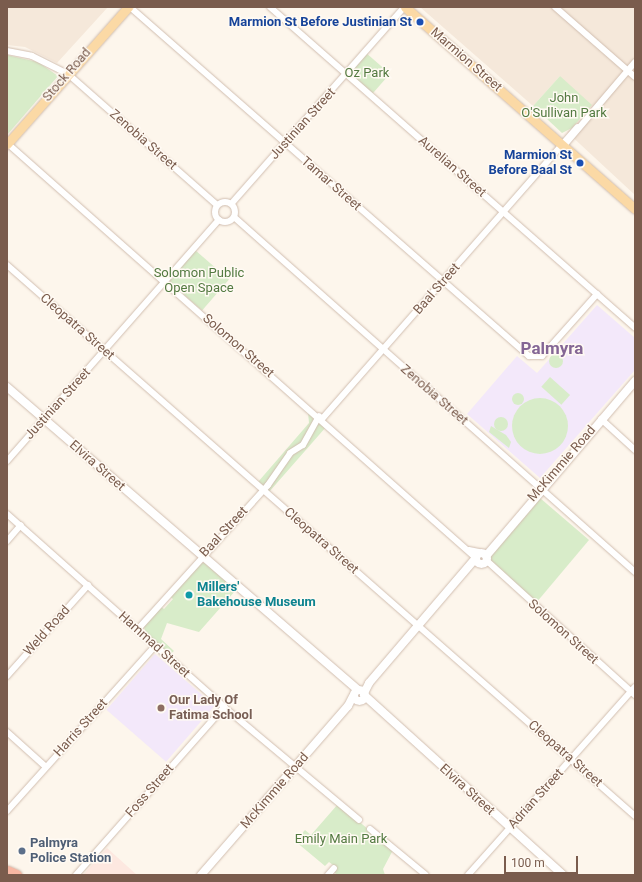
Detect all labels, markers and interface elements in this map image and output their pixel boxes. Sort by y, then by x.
place label: Marmion St Before Justinian St [229,14,412,30]
marker: Marmion St Before Justinian St [415,17,425,27]
street label: Marmion Street [427,25,505,95]
street label: Stock Road [40,45,94,105]
park label: Oz Park [345,65,389,81]
street label: Justinian Street [267,85,339,163]
park label: John O'Sullivan Park [521,91,607,122]
street label: Zenobia Street [106,106,180,174]
street label: Aurelian Street [415,133,489,201]
place label: Marmion St Before Baal St [489,148,572,179]
street label: Tamar Street [298,154,364,214]
marker: Marmion St Before Baal St [575,158,585,168]
street label: Baal Street [410,260,464,318]
park label: Solomon Public Open Space [154,266,244,297]
street label: Cleopatra Street [37,291,117,363]
street label: Solomon Street [199,311,277,381]
district label: Palmyra [521,339,583,359]
street label: Zenobia Street [397,361,471,429]
street label: Justinian Street [22,365,94,443]
street label: McKimmie Road [525,423,599,505]
street label: Elvira Street [66,438,128,494]
street label: Baal Street [197,504,251,560]
street label: Cleopatra Street [281,505,361,577]
place label: Millers' Bakehouse Museum [197,580,316,611]
marker: Millers' Bakehouse Museum [184,590,194,600]
street label: Solomon Street [525,596,601,668]
street label: Weld Road [21,603,73,659]
street label: Hammad Street [115,609,193,681]
place label: Our Lady Of Fatima School [169,693,252,724]
street label: Harris Street [51,696,111,760]
marker: Our Lady Of Fatima School [156,703,166,713]
street label: Cleopatra Street [525,718,605,790]
street label: McKimmie Road [238,750,312,832]
street label: Foss Street [123,761,177,821]
street label: Elvira Street [436,761,498,819]
street label: Adrian Street [505,766,567,832]
park label: Emily Main Park [295,831,387,847]
place label: Palmyra Police Station [30,836,111,867]
marker: Palmyra Police Station [17,846,27,856]
scale bar [506,848,580,874]
text: 100 m [511,856,545,870]

